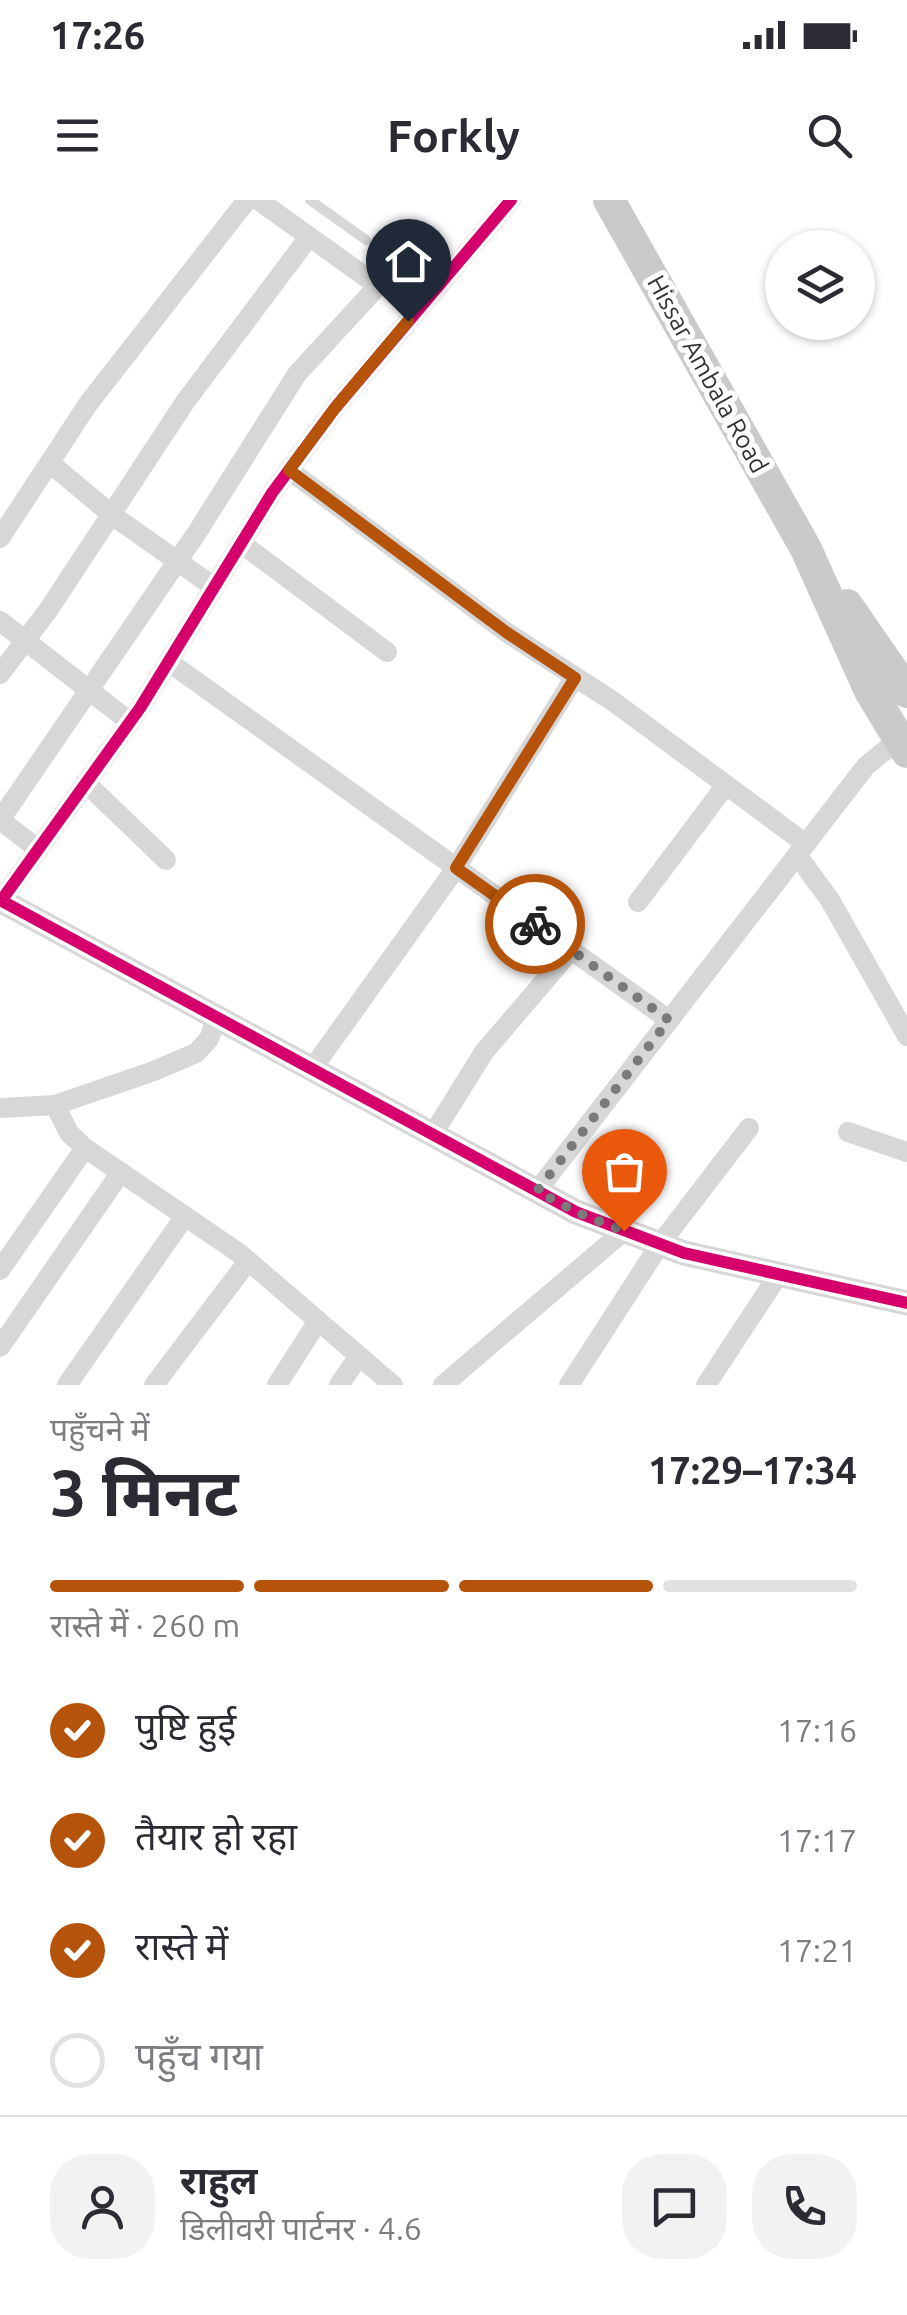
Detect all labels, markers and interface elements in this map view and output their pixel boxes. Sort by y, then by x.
text: 17:26 [50,14,145,56]
icon: menu [50,108,105,163]
icon: search [802,108,857,163]
text: Forkly [387,110,520,161]
pin [366,219,451,322]
map controls [765,230,875,340]
button: layers [765,230,875,340]
icon: home [381,234,436,289]
street label: Hissar Ambala Road [642,270,774,478]
courier [485,874,585,974]
icon: bike [508,897,563,952]
pin [582,1129,667,1232]
icon: bag [597,1144,652,1199]
text: पहुँचने में [50,1411,150,1447]
text: 17:29–17:34 [648,1449,857,1491]
text: 3 मिनट [50,1455,239,1528]
text: रास्ते में · 260 m [50,1607,240,1643]
icon: check [50,1703,105,1758]
text: पुष्टि हुई [135,1705,236,1747]
text: 17:16 [777,1712,857,1748]
icon: check [50,1813,105,1868]
text: तैयार हो रहा [135,1815,297,1857]
text: 17:17 [777,1822,857,1858]
icon: check [50,1923,105,1978]
text: रास्ते में [135,1925,228,1967]
text: 17:21 [777,1932,857,1968]
text: पहुँच गया [135,2035,263,2077]
button: person [50,2154,155,2259]
button: chat [622,2154,727,2259]
button: phone [752,2154,857,2259]
text: राहुल [180,2159,257,2201]
text: डिलीवरी पार्टनर · 4.6 [180,2210,422,2246]

